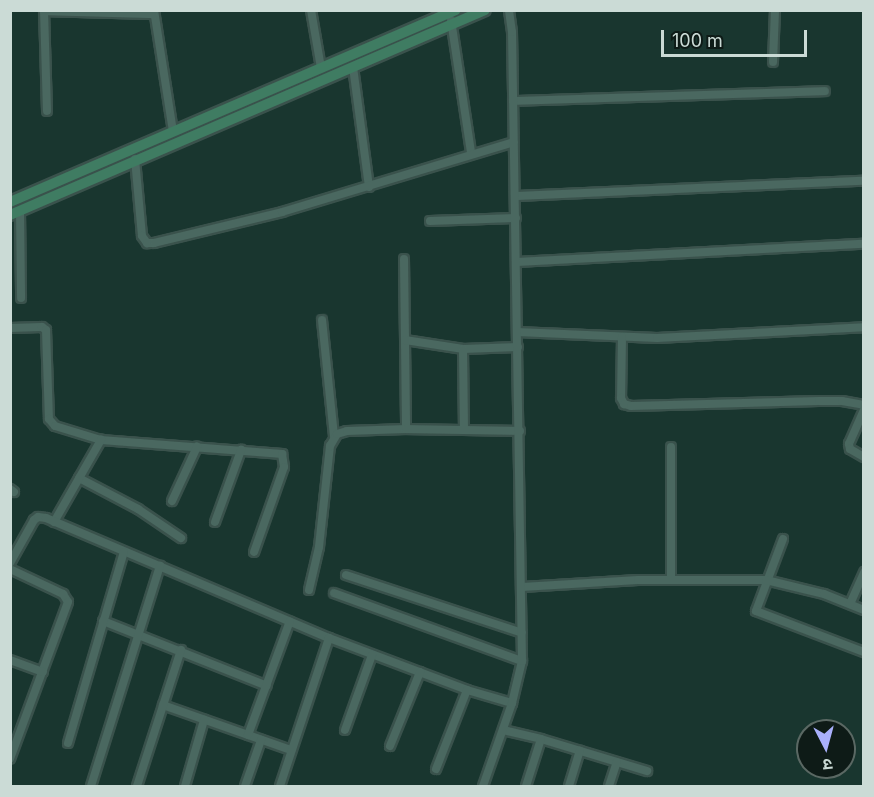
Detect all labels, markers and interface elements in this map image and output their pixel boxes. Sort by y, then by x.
scale bar [664,18,810,56]
text: 100 m [672,30,723,51]
north arrow [796,719,856,779]
text: उ [822,754,833,775]

